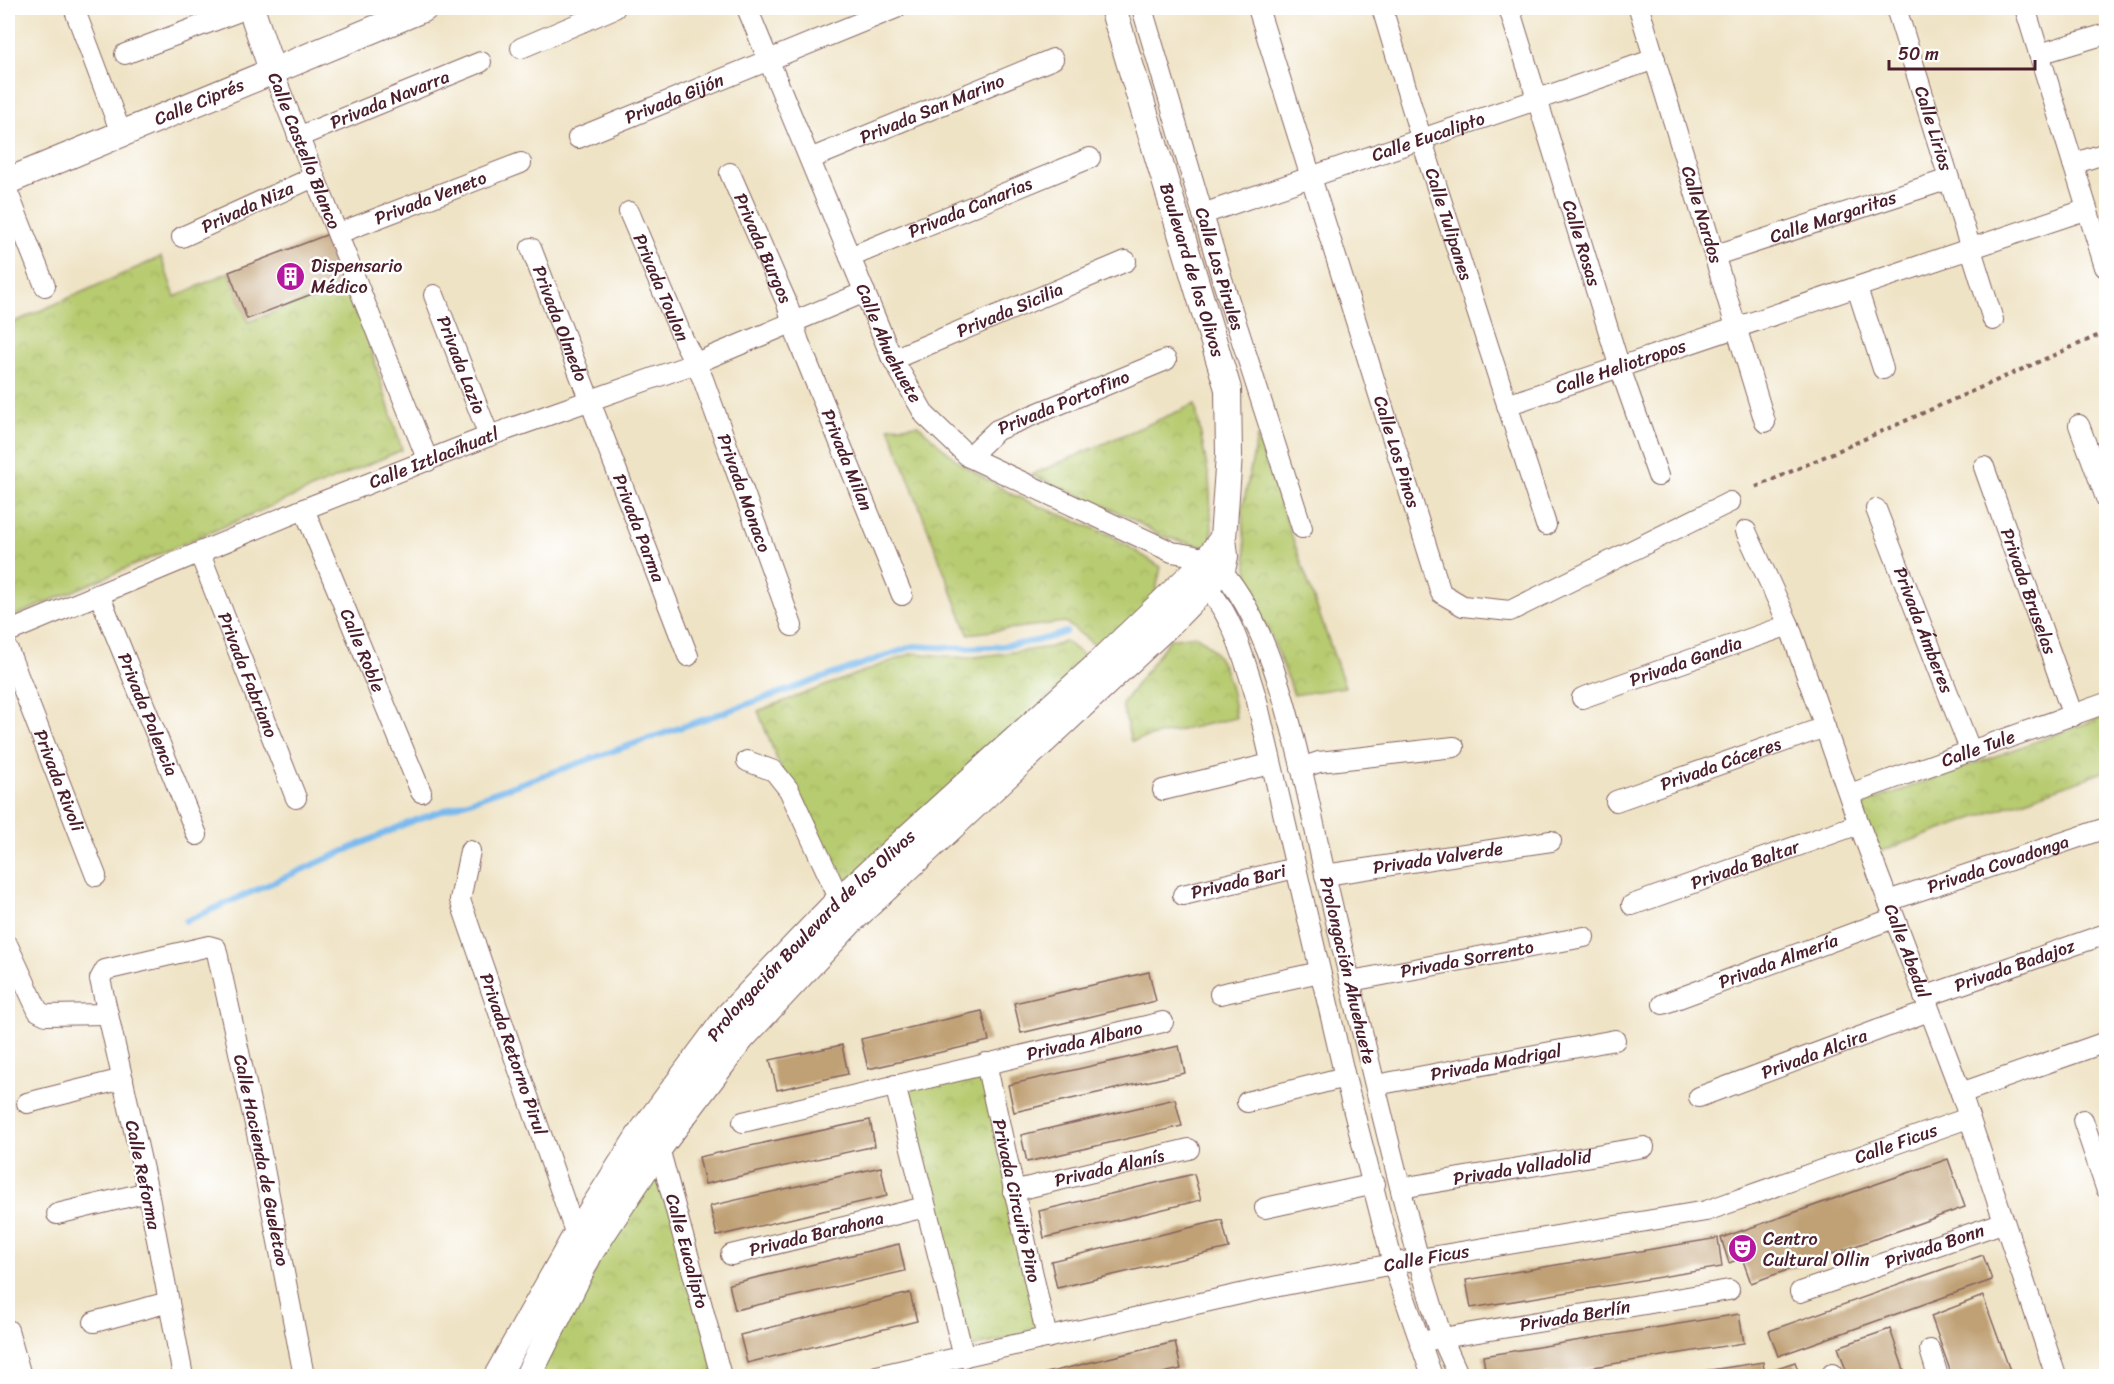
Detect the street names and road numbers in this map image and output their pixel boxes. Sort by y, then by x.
street label: Privada Navarra [325,61,454,138]
street label: Privada Gijón [620,64,729,133]
street label: Privada San Marino [855,65,1010,153]
street label: Calle Castello Blanco [258,67,350,234]
street label: Calle Ciprés [149,68,250,135]
street label: Calle Lirios [1905,82,1962,176]
street label: Calle Eucalipto [1367,102,1489,171]
street label: Privada Veneto [370,162,491,234]
street label: Calle Nardos [1672,162,1732,268]
street label: Calle Tulipanes [1416,164,1482,285]
street label: Privada Canarias [903,167,1038,247]
street label: Privada Niza [196,172,300,242]
street label: Boulevard de los Olivos [1150,179,1234,362]
street label: Calle Margaritas [1765,181,1901,252]
street label: Privada Burgos [725,188,801,309]
street label: Calle Rosas [1553,196,1610,291]
street label: Calle Los Pirules [1186,203,1254,335]
street label: Privada Toulon [624,228,699,347]
street label: Privada Olmedo [523,261,597,387]
street label: Privada Sicilia [951,273,1068,347]
street label: Calle Ahuehuete [847,278,931,409]
street label: Privada Lazio [427,311,495,419]
street label: Calle Heliotropos [1551,329,1691,404]
street label: Privada Portofino [993,361,1135,444]
street label: Calle Los Pinos [1364,392,1430,513]
street label: Privada Milan [812,404,882,516]
street label: Calle Iztlacíhuatl [364,418,504,498]
street label: Privada Monaco [708,429,780,557]
street label: Privada Parma [603,469,675,588]
street label: Privada Bruselas [1991,524,2066,660]
street label: Privada Ámberes [1884,562,1963,699]
street label: Calle Roble [331,603,394,697]
street label: Privada Fabriano [208,607,287,743]
street label: Privada Gandia [1625,627,1746,696]
street label: Privada Palencia [108,648,187,781]
street label: Calle Tule [1937,721,2020,776]
street label: Privada Rivoli [24,725,94,837]
street label: Privada Cáceres [1656,728,1786,800]
street label: Prolongación Boulevard de los Olivos [698,821,924,1048]
street label: Privada Covadonga [1923,825,2073,903]
street label: Privada Baltar [1686,830,1806,899]
street label: Privada Valverde [1371,832,1505,884]
street label: Privada Bari [1188,855,1290,909]
street label: Prolongación Ahuehuete [1310,874,1385,1067]
street label: Calle Abedul [1875,899,1940,1004]
street label: Privada Almería [1714,924,1844,998]
street label: Privada Badajoz [1950,930,2080,1001]
street label: Privada Sorrento [1398,931,1536,987]
street label: Privada Retorno Pirul [470,968,557,1140]
street label: Privada Albano [1023,1011,1146,1070]
street label: Privada Alcira [1756,1019,1873,1088]
street label: Privada Madrigal [1428,1034,1565,1090]
street label: Calle Hacienda de Gueletao [224,1051,298,1269]
street label: Calle Ficus [1850,1114,1943,1173]
street label: Privada Circuito Pino [983,1116,1050,1286]
street label: Calle Reforma [116,1117,170,1234]
street label: Privada Alanís [1051,1139,1168,1197]
street label: Privada Valladolid [1451,1140,1595,1195]
street label: Calle Eucalipto [656,1190,718,1312]
street label: Privada Barahona [746,1202,887,1266]
street label: Privada Bonn [1880,1214,1989,1278]
street label: Calle Ficus [1381,1235,1472,1281]
street label: Privada Berlín [1517,1291,1633,1341]

